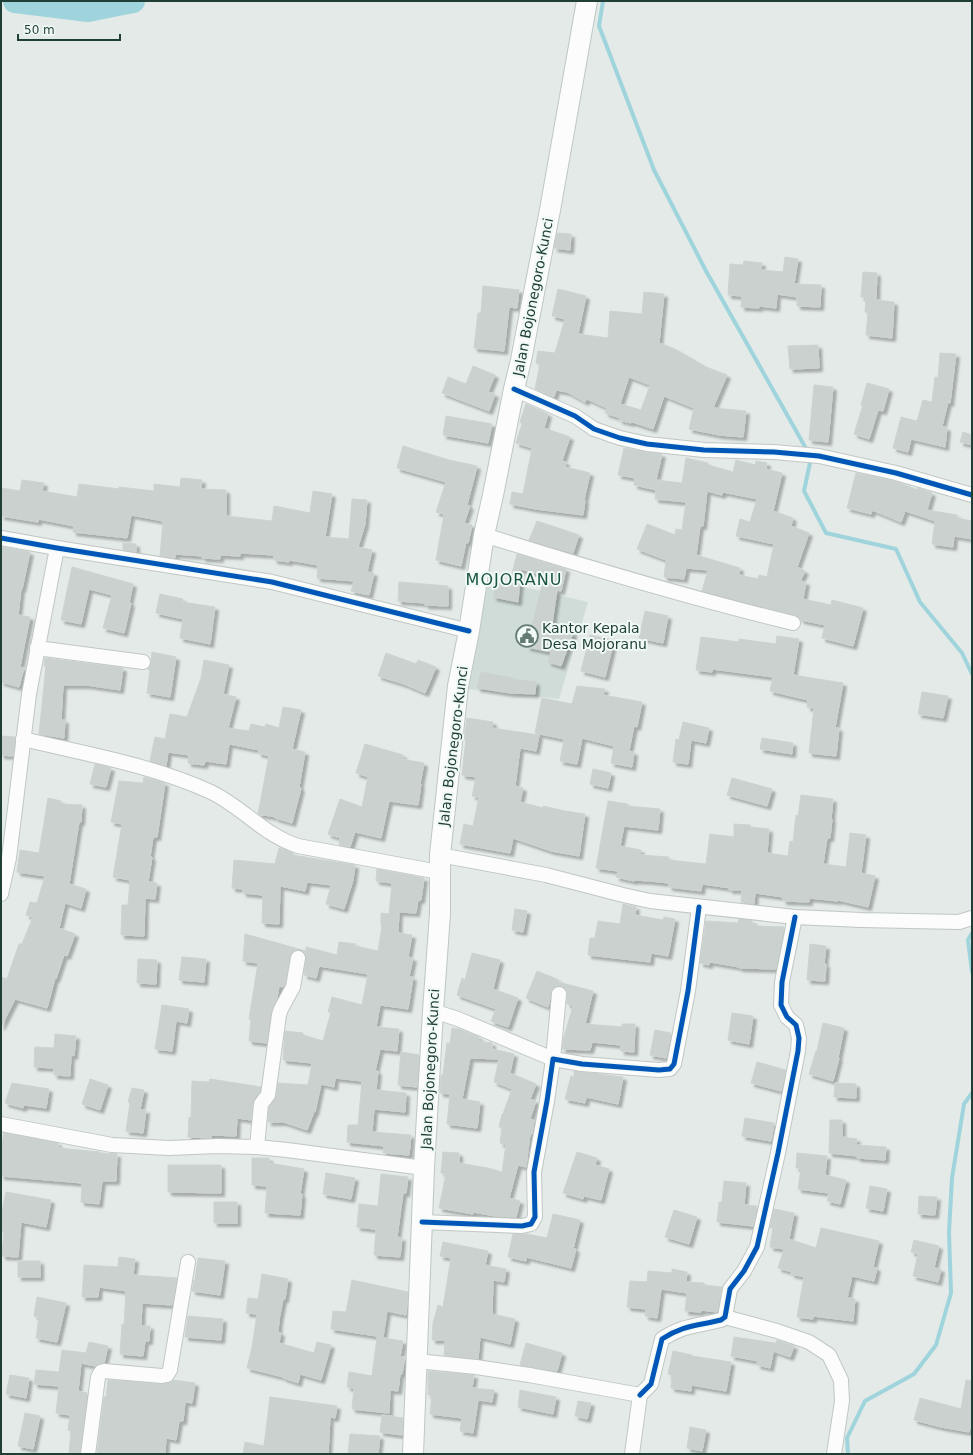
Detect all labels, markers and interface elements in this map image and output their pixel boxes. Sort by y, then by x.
scale bar [18,16,120,42]
text: 50 m [24,23,55,37]
street label: Jalan Bojonegoro-Kunci [510,216,556,379]
district label: MOJORANU [466,570,562,589]
place label: Kantor Kepala Desa Mojoranu [542,620,647,652]
public building icon: Kantor Kepala Desa Mojoranu [514,623,540,649]
street label: Jalan Bojonegoro-Kunci [435,665,471,828]
street label: Jalan Bojonegoro-Kunci [418,988,442,1151]

